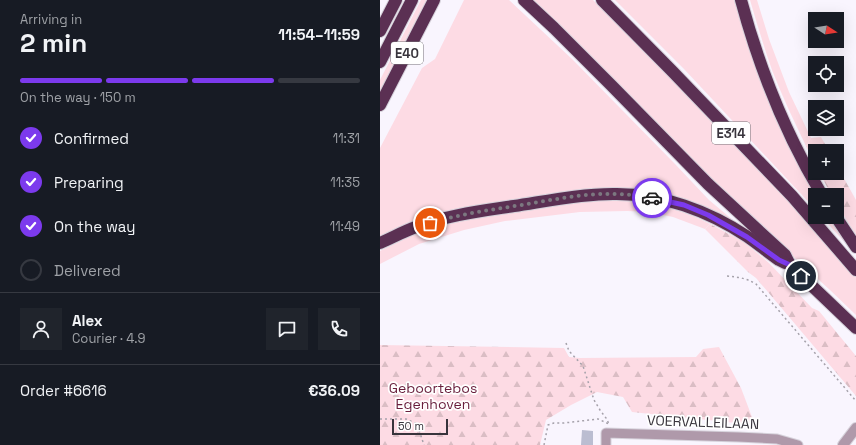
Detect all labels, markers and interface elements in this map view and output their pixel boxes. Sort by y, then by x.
text: Arriving in [20,11,82,28]
north arrow [808,12,844,48]
map controls [808,12,844,224]
text: 11:54–11:59 [278,25,360,44]
text: 2 min [20,26,87,60]
road number: E40 [391,42,423,64]
button: locate [808,56,844,92]
text: On the way · 150 m [20,89,136,106]
button: layers [808,100,844,136]
road number: E314 [712,122,750,144]
icon: check [20,127,42,149]
text: Confirmed [54,129,129,148]
text: 11:31 [333,130,360,147]
button: + [808,144,844,180]
icon: check [20,171,42,193]
text: Preparing [54,173,124,192]
text: 11:35 [330,174,360,191]
courier [632,178,672,218]
icon: car [641,187,663,209]
button: − [808,188,844,224]
pin [413,206,447,240]
icon: bag [419,212,441,234]
icon: check [20,215,42,237]
text: On the way [54,217,135,236]
text: 11:49 [330,218,360,235]
pin [784,259,818,293]
text: Delivered [54,261,121,280]
icon: home [790,265,812,287]
button: person [20,308,62,350]
button: chat [266,308,308,350]
button: phone [318,308,360,350]
text: Alex [72,311,103,330]
text: Courier · 4.9 [72,330,146,347]
park label: Geboortebos Egenhoven [389,379,477,413]
text: Order #6616 [20,381,107,400]
text: €36.09 [308,381,360,400]
street label: VOERVALLEILAAN [647,411,759,433]
scale bar [392,417,448,436]
text: 50 m [398,419,424,433]

